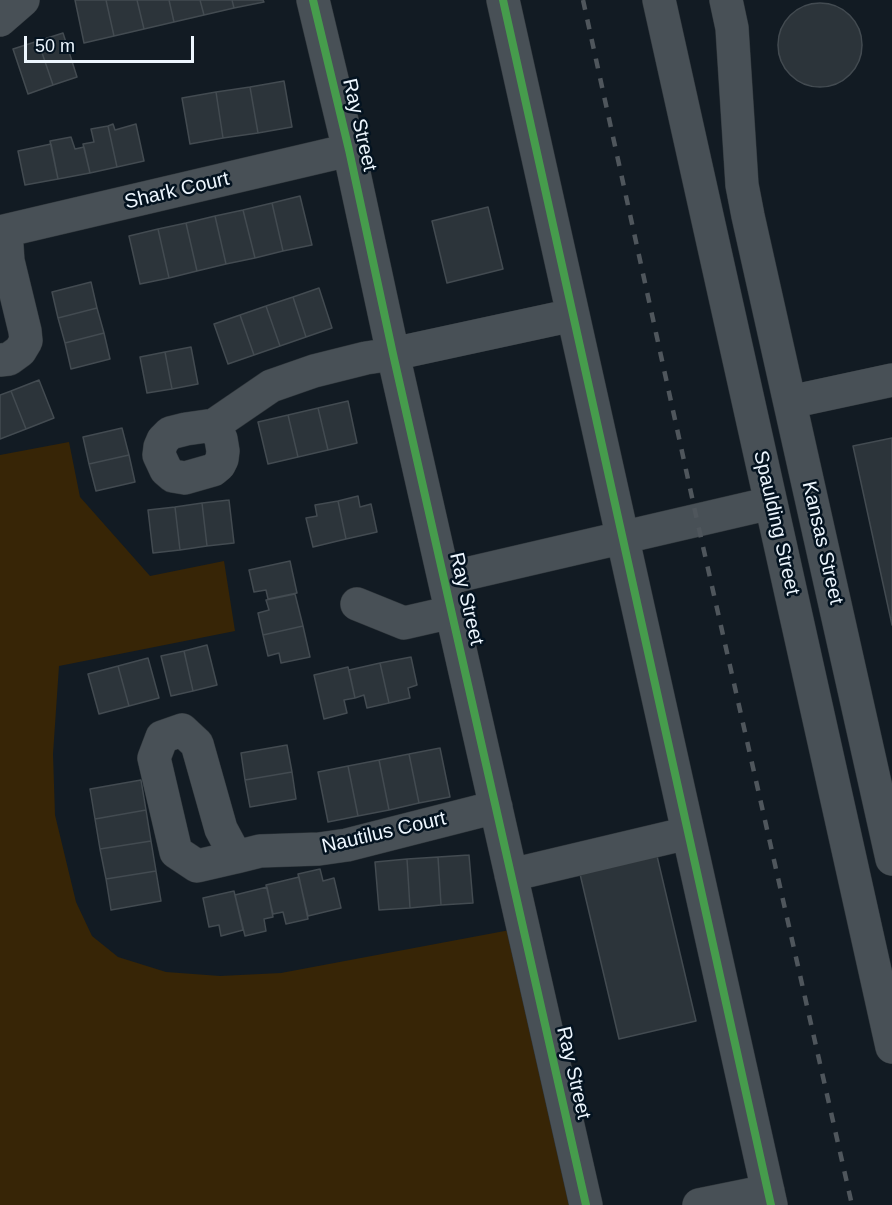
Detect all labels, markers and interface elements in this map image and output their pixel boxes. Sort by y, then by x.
scale bar [27,24,196,62]
text: 50 m [35,36,75,56]
street label: Ray Street [337,76,381,174]
street label: Shark Court [122,167,232,215]
street label: Spaulding Street [748,448,804,598]
street label: Kansas Street [796,479,848,607]
street label: Ray Street [444,550,488,648]
street label: Nautilus Court [320,807,448,859]
street label: Ray Street [551,1024,595,1122]

